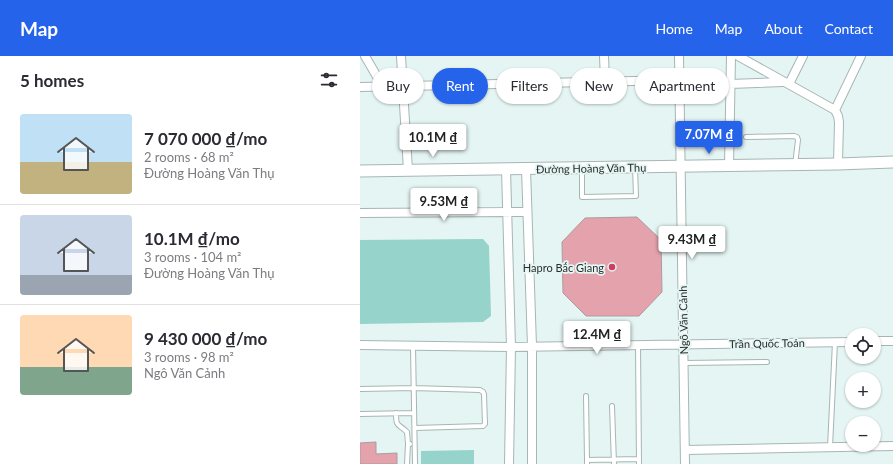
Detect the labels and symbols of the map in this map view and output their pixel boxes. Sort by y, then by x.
pin: 7.07M ₫ [672,121,746,155]
pin: 10.1M ₫ [396,124,470,158]
street label: Đường Hoàng Văn Thụ [536,161,646,175]
pin: 9.53M ₫ [407,188,481,222]
pin: 9.43M ₫ [655,226,729,260]
place label: Hapro Bắc Giang [523,261,604,274]
marker: Hapro Bắc Giang [607,262,617,272]
street label: Ngô Văn Cảnh [676,286,690,354]
pin: 12.4M ₫ [560,321,634,355]
street label: Trần Quốc Toản [729,336,805,350]

